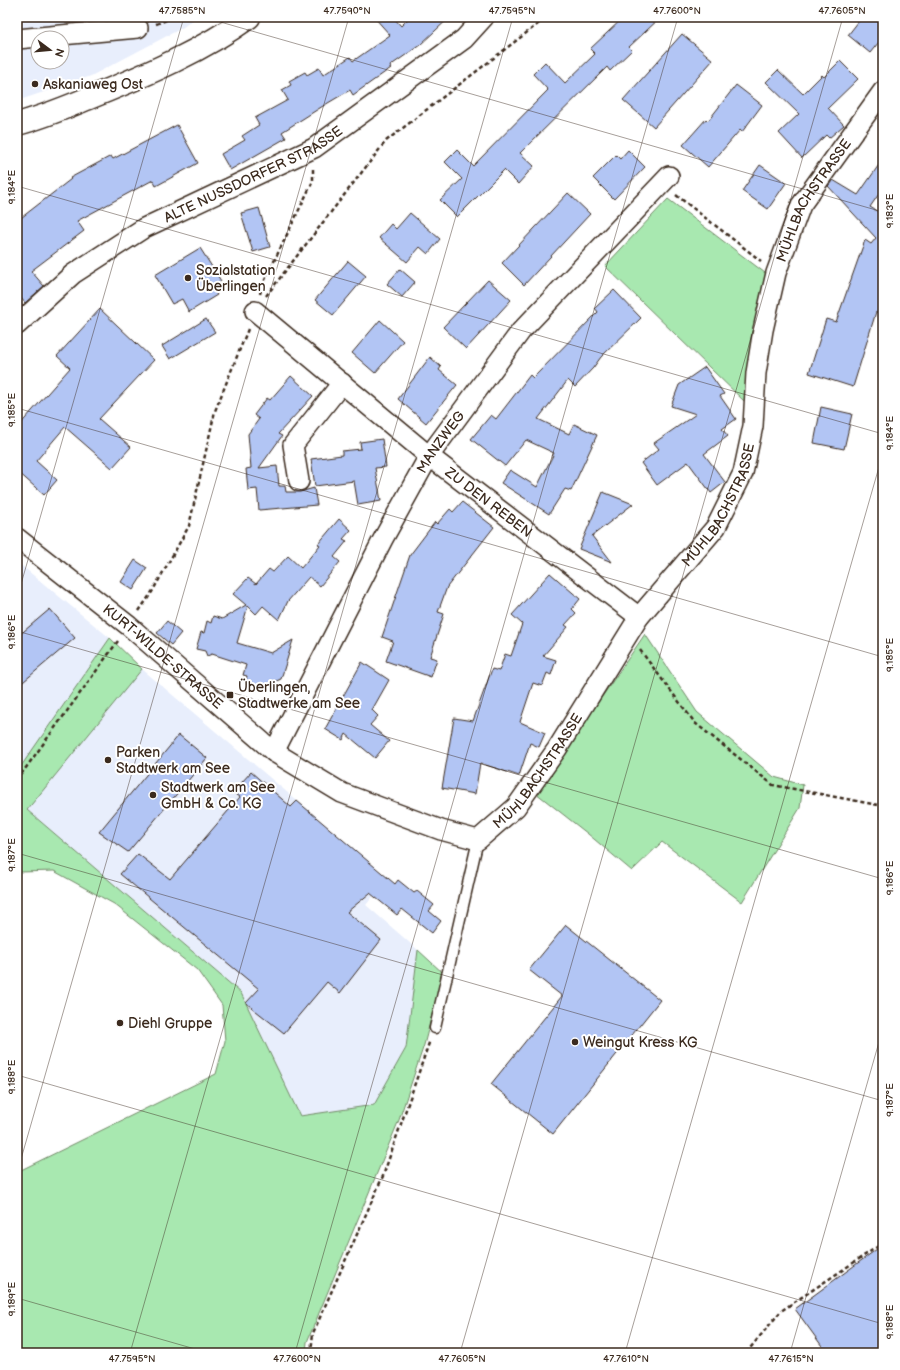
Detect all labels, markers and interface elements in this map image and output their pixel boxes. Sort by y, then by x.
text: 47.7585°N [158,5,206,17]
text: 47.7590°N [323,5,371,17]
text: 47.7595°N [488,5,536,17]
text: 47.7600°N [653,5,701,17]
text: 47.7605°N [818,5,866,17]
north arrow [30,30,70,70]
text: N [52,47,67,58]
place label: Askaniaweg Ost [43,76,144,93]
marker: Askaniaweg Ost [30,79,40,89]
street label: ALTE NUSSDORFER STRASSE [161,122,345,226]
street label: MÜHLBACHSTRASSE [772,135,854,264]
text: 9.184°E [6,169,18,204]
text: 9.183°E [884,193,896,228]
place label: Sozialstation Überlingen [196,262,276,295]
marker: Sozialstation Überlingen [183,273,193,283]
text: 9.185°E [6,392,18,427]
street label: MANZWEG [413,407,468,476]
text: 9.184°E [884,415,896,450]
street label: MÜHLBACHSTRASSE [678,442,758,570]
street label: ZU DEN REBEN [441,463,536,541]
street label: KURT-WILDE-STRASSE [100,600,226,712]
text: 9.186°E [6,614,18,649]
text: 9.185°E [884,637,896,672]
place label: Überlingen, Stadtwerke am See [238,678,360,712]
marker: Überlingen, Stadtwerke am See [225,690,235,700]
street label: MÜHLBACHSTRASSE [489,710,586,832]
place label: Parken Stadtwerk am See [116,744,230,777]
marker: Parken Stadtwerk am See [103,755,113,765]
place label: Stadtwerk am See GmbH & Co. KG [161,779,275,812]
marker: Stadtwerk am See GmbH & Co. KG [148,790,158,800]
text: 9.187°E [6,838,18,872]
text: 9.186°E [884,860,896,895]
place label: Diehl Gruppe [128,1015,212,1032]
marker: Diehl Gruppe [115,1018,125,1028]
place label: Weingut Kress KG [583,1034,698,1051]
marker: Weingut Kress KG [570,1037,580,1047]
text: 9.188°E [6,1059,18,1094]
text: 9.187°E [884,1083,896,1117]
text: 9.189°E [6,1281,18,1316]
text: 9.188°E [884,1304,896,1339]
text: 47.7595°N [108,1353,156,1365]
text: 47.7600°N [273,1353,321,1365]
text: 47.7605°N [438,1353,486,1365]
text: 47.7610°N [603,1353,649,1365]
text: 47.7615°N [768,1353,814,1365]

